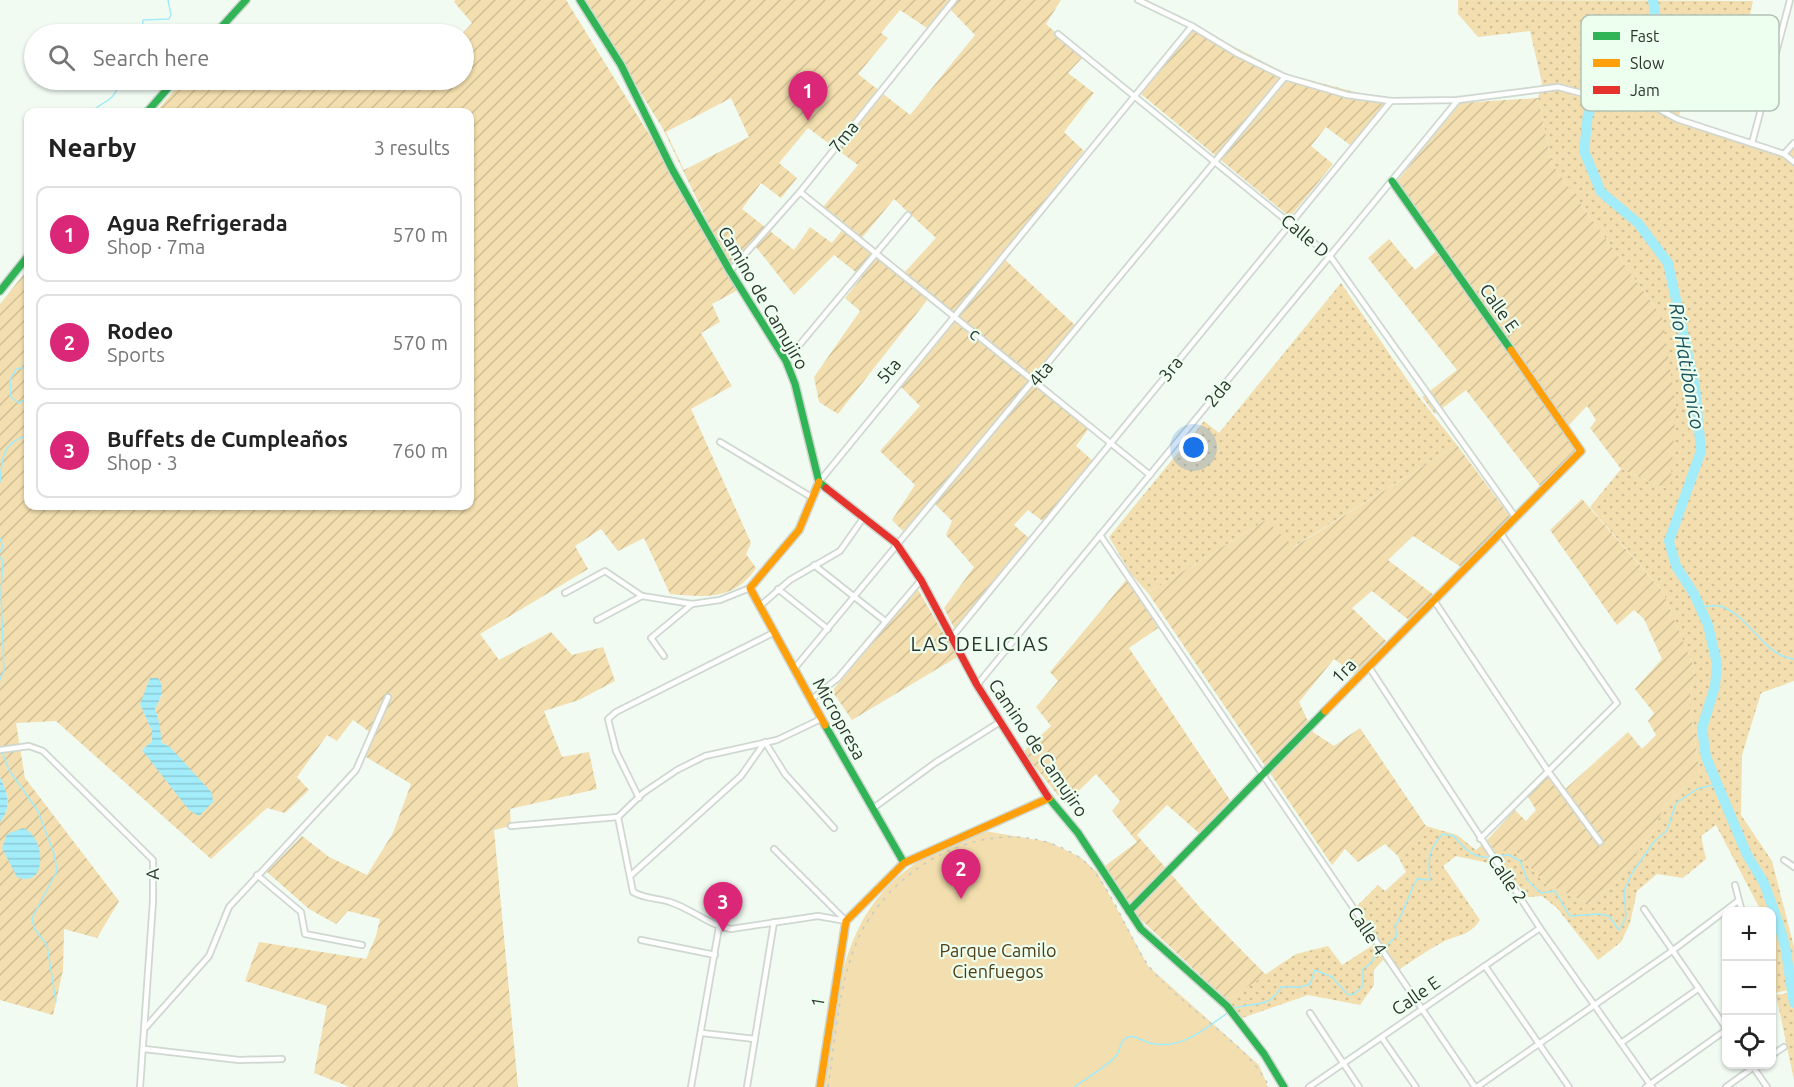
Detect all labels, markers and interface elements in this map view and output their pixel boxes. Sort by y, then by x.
legend [1581,15,1779,111]
search box [24,24,474,90]
text: Fast [1630,27,1660,45]
icon: search [45,41,78,74]
text: Search here [93,45,209,70]
text: Slow [1630,54,1665,72]
pin: 1 [788,72,828,121]
text: Jam [1630,81,1660,99]
street label: 7ma [824,116,862,156]
text: Nearby [48,133,136,162]
text: 3 results [374,136,450,159]
street label: Calle D [1278,209,1334,261]
text: Agua Refrigerada [107,210,288,235]
street label: Camino de Camujiro [715,222,813,373]
text: 1 [64,223,75,246]
text: 570 m [392,223,448,246]
text: Shop · 7ma [107,235,205,258]
street label: Calle E [1476,280,1523,335]
water label: Río Hatibonico [1665,301,1710,431]
text: Rodeo [107,318,173,343]
street label: c [966,323,985,344]
text: 2 [64,331,75,354]
text: 570 m [392,331,448,354]
text: Sports [107,343,165,366]
street label: 3ra [1154,352,1186,385]
street label: 5ta [872,354,904,387]
street label: 4ta [1024,357,1056,390]
street label: 2da [1200,374,1234,410]
text: Buffets de Cumpleaños [107,426,348,451]
your location [1179,433,1208,462]
text: 3 [64,439,75,462]
text: 760 m [392,439,448,462]
text: Shop · 3 [107,451,178,474]
district label: LAS DELICIAS [911,632,1049,655]
street label: 1ra [1327,654,1360,687]
street label: Micropresa [809,674,870,763]
street label: Camino de Camujiro [985,675,1092,820]
pin: 2 [942,850,980,899]
street label: Calle 2 [1484,850,1531,906]
street label: A [142,868,162,880]
pin: 3 [704,882,742,932]
street label: Calle 4 [1344,902,1391,958]
map controls [1722,907,1776,1069]
button: + [1722,907,1776,961]
park label: Parque Camilo Cienfuegos [940,940,1056,981]
button: − [1722,961,1776,1015]
street label: Calle E [1388,972,1443,1019]
street label: 1 [806,995,828,1008]
button: locate [1722,1015,1776,1069]

